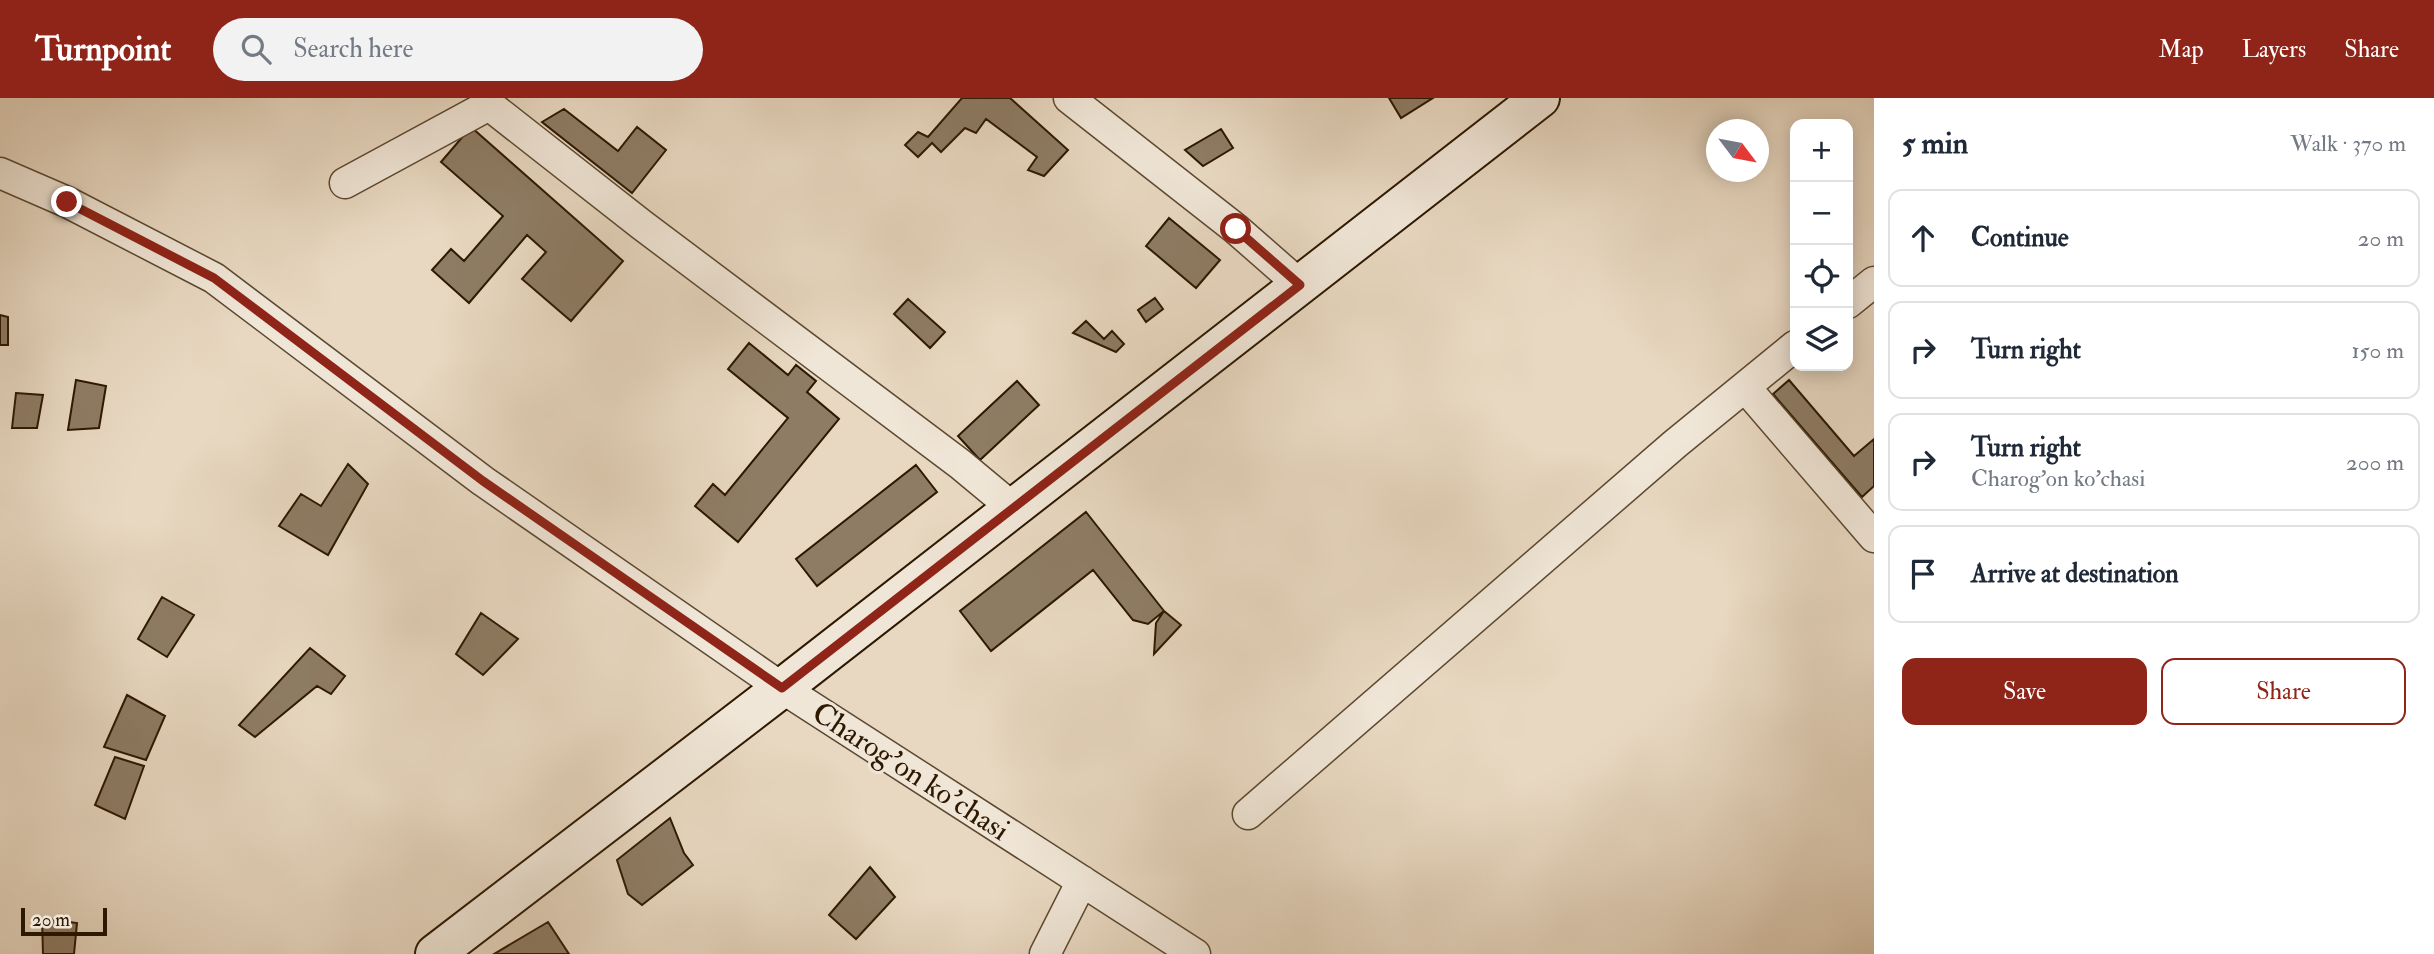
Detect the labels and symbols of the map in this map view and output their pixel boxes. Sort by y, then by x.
north arrow [1706,119,1769,182]
route end [51,186,82,217]
route start [1220,213,1251,244]
street label: Charog'on ko'chasi [805,694,1016,849]
scale bar [21,905,107,937]

